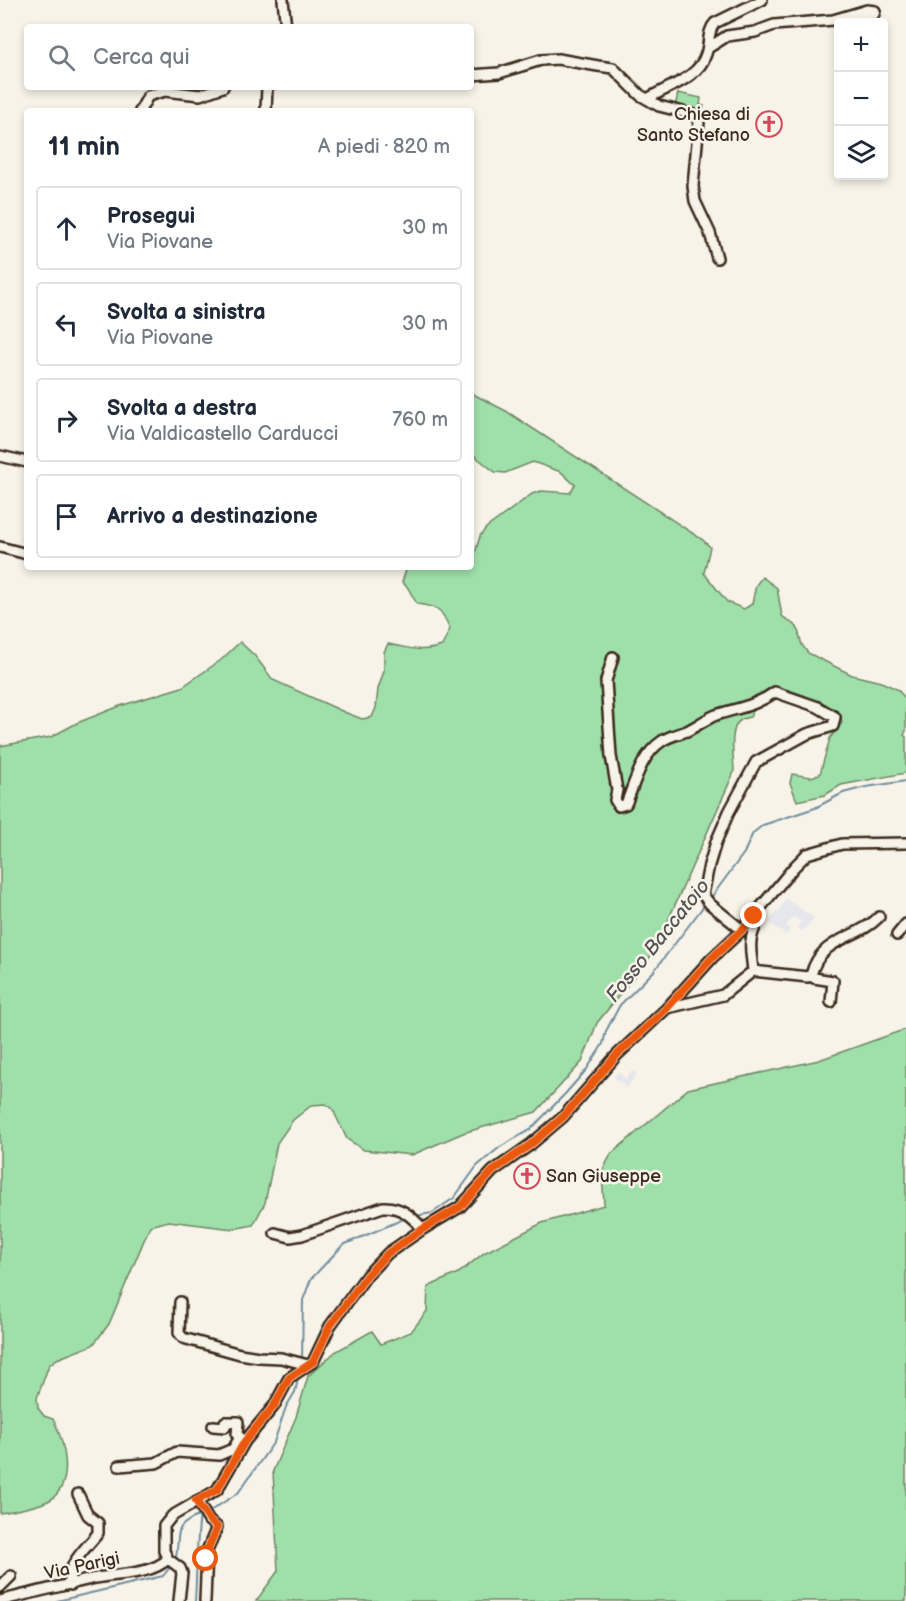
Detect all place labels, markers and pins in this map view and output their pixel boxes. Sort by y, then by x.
place label: Chiesa di Santo Stefano [637,104,750,146]
church icon: Chiesa di Santo Stefano [754,109,784,139]
church icon: San Giuseppe [512,1161,542,1191]
place label: San Giuseppe [546,1166,661,1187]

